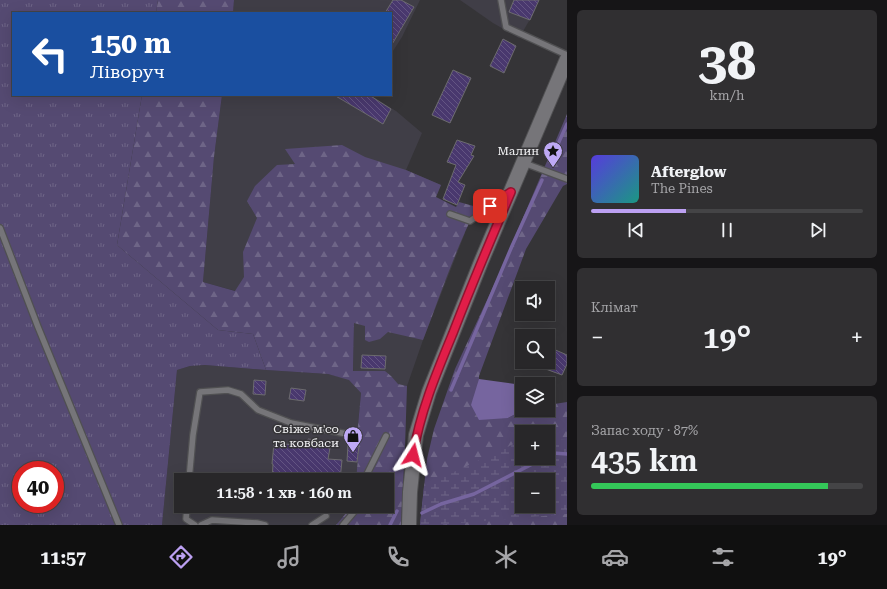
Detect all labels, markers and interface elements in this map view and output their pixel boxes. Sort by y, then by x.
text: 150 m [90,27,171,60]
icon: left [24,28,76,80]
text: 38 [698,31,756,92]
text: Ліворуч [90,61,165,82]
text: km/h [710,88,744,103]
place icon: Малин [542,140,564,168]
place label: Малин [497,144,539,158]
text: Afterglow [651,163,726,181]
text: The Pines [651,181,713,196]
pin [473,189,507,223]
icon: arrive [479,195,501,217]
icon: previous [625,219,647,241]
icon: pause [716,219,738,241]
icon: next [807,219,829,241]
map controls [515,281,555,513]
button: sound [515,281,555,321]
text: Клімат [591,300,638,315]
text: 19° [703,320,751,355]
text: − [591,325,603,350]
text: + [851,325,863,350]
button: search [515,329,555,369]
button: layers [515,377,555,417]
place label: Свіже м'со та ковбаси [273,422,339,450]
text: Запас ходу · 87% [591,423,698,438]
shop icon: Свіже м'со та ковбаси [342,425,364,453]
button: + [515,425,555,465]
position arrow [392,434,434,476]
text: 435 km [591,443,698,478]
speed limit sign: 40 [12,461,64,513]
button: − [515,473,555,513]
text: 11:58 · 1 хв · 160 m [216,484,352,502]
icon: directions [167,543,195,571]
icon: music [275,543,303,571]
icon: phone [384,543,412,571]
icon: climate [492,543,520,571]
icon: car [601,543,629,571]
icon: filters [709,543,737,571]
text: 11:57 [40,547,86,568]
text: 19° [818,547,847,568]

